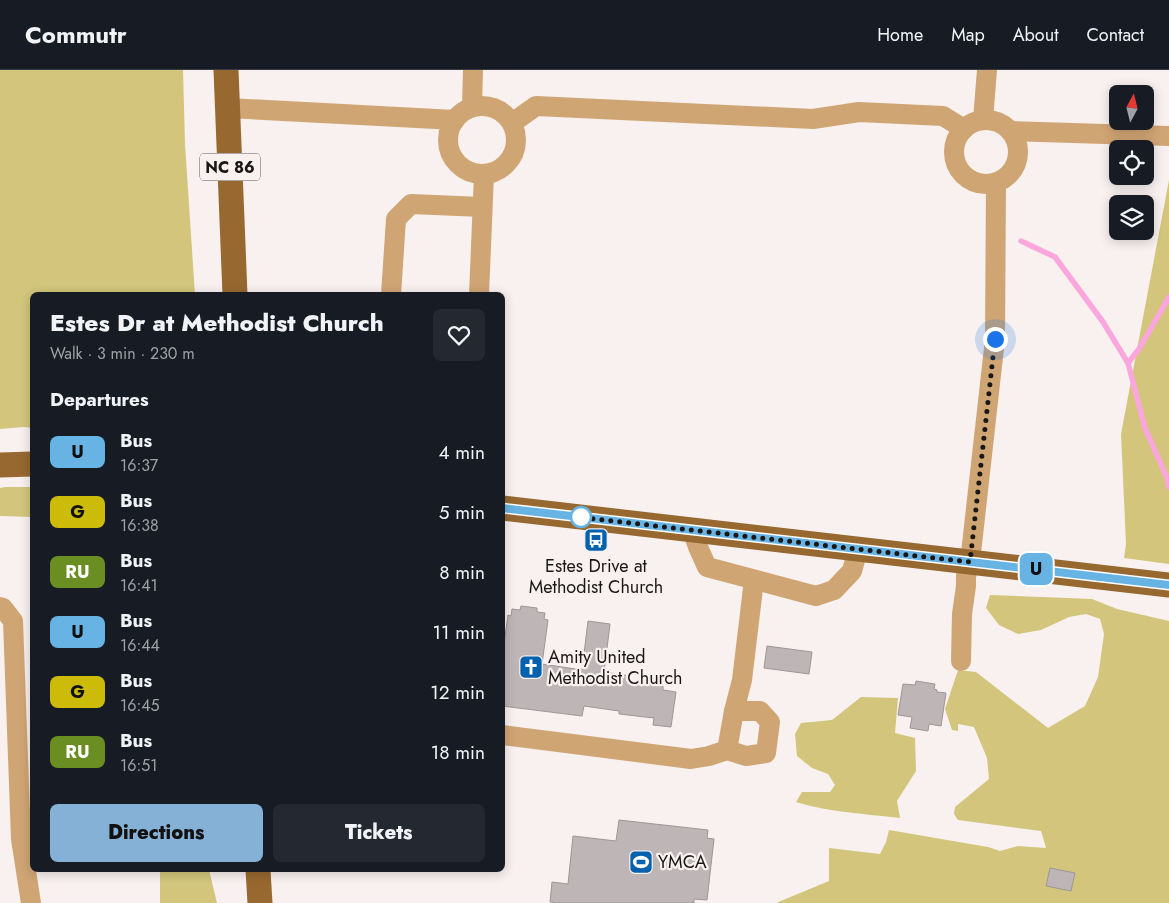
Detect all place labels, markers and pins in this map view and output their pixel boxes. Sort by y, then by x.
unlabelled marker [570,506,592,528]
bus stop icon: Estes Drive at Methodist Church [583,527,609,553]
place label: Estes Drive at Methodist Church [529,553,663,600]
place label: Amity United Methodist Church [548,644,683,691]
church icon: Amity United Methodist Church [518,654,544,680]
sports icon: YMCA [628,849,654,875]
place label: YMCA [658,849,707,875]

